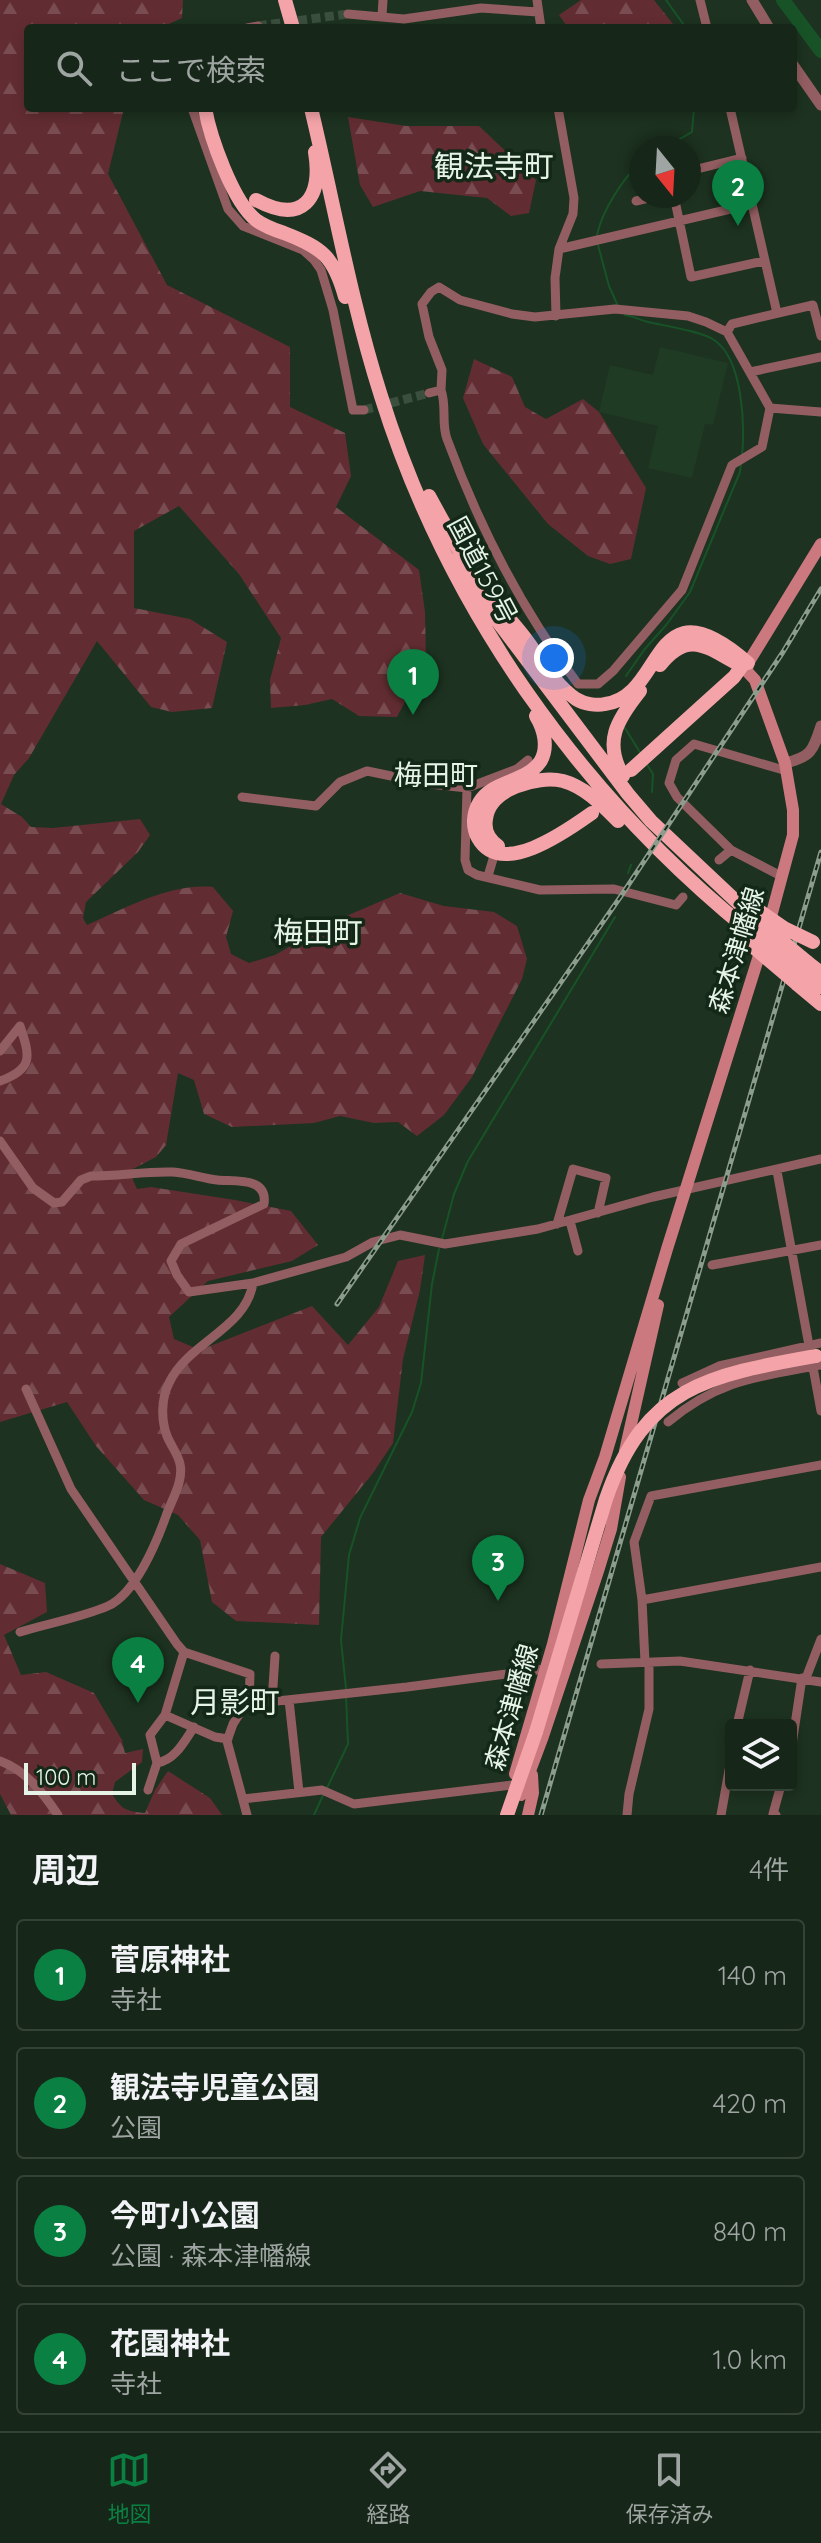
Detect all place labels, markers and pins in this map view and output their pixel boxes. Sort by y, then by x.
pin: 2 [712,160,764,226]
pin: 1 [387,649,439,715]
pin: 3 [472,1535,524,1601]
pin: 4 [112,1637,164,1703]

